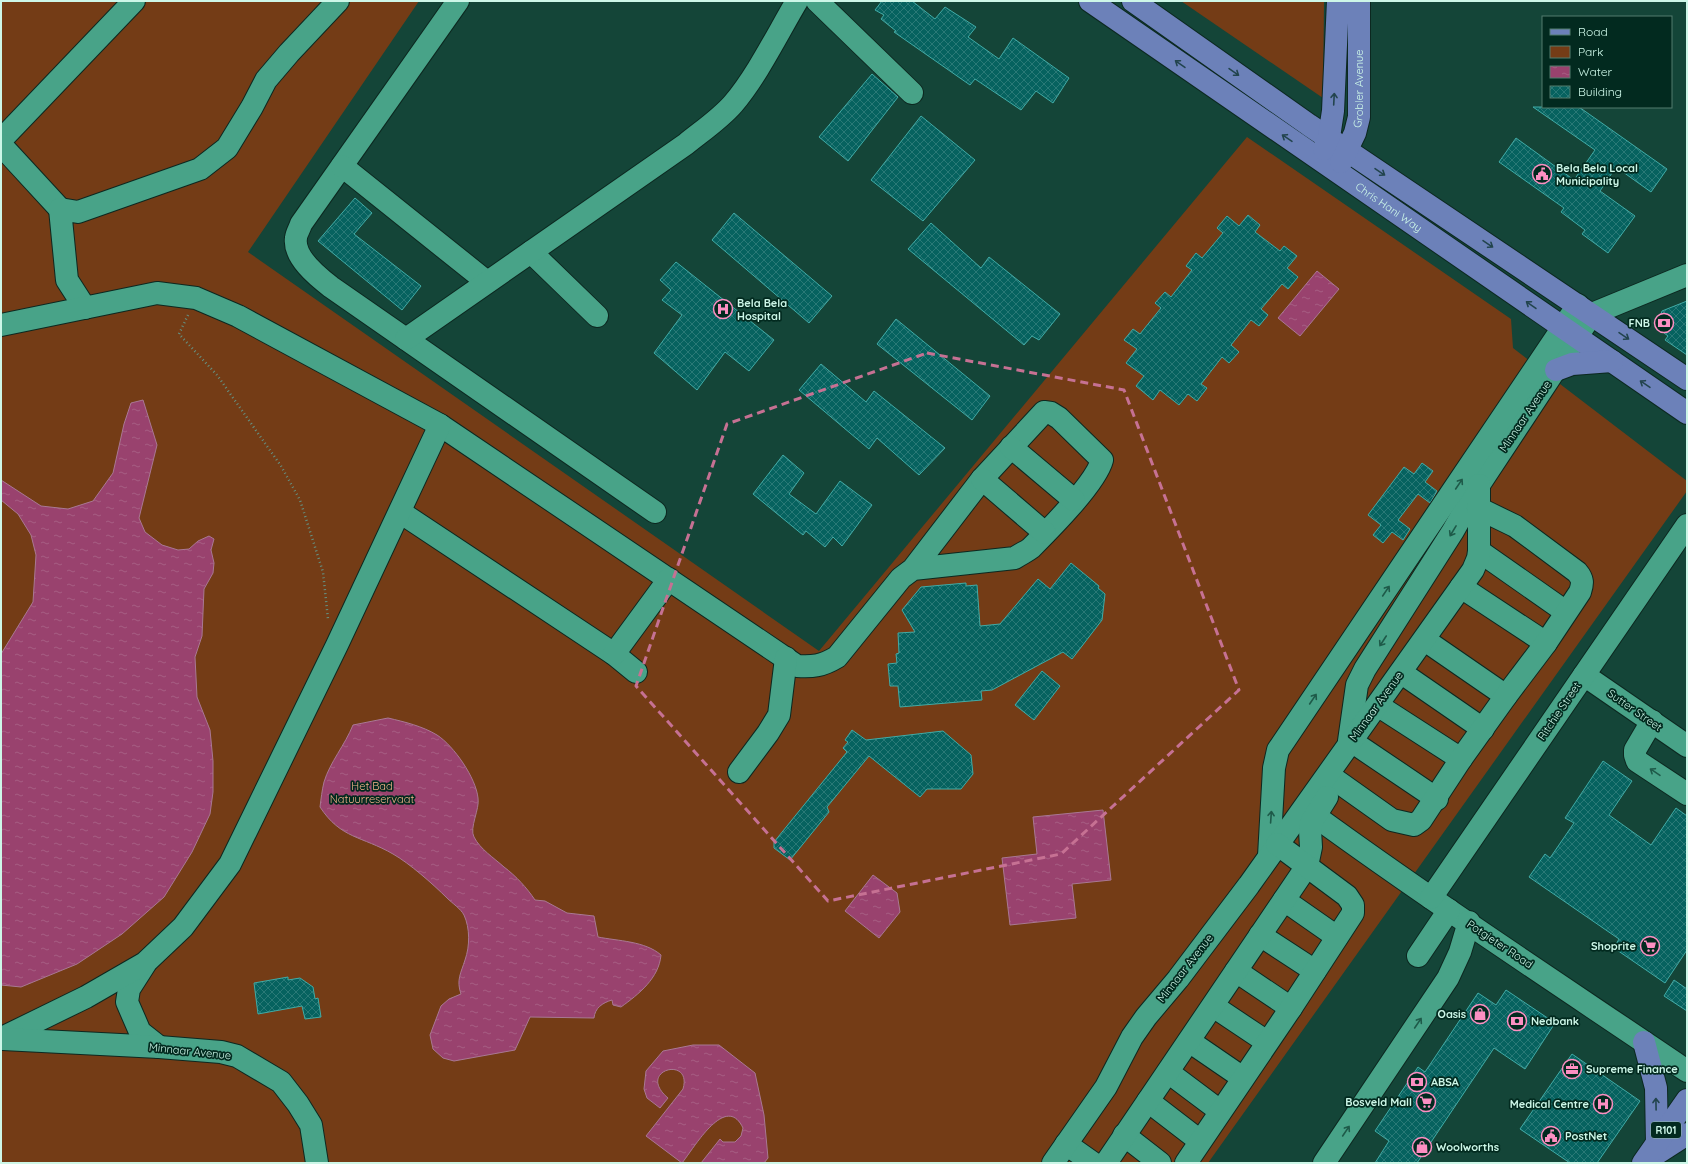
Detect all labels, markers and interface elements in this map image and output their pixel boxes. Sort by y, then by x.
legend [1542,16,1672,108]
text: Road [1578,24,1608,39]
text: Park [1578,44,1603,59]
street label: Grobler Avenue [1350,49,1366,129]
one-way arrow [1175,60,1186,68]
text: Water [1578,64,1613,79]
one-way arrow [1228,68,1239,76]
text: Building [1578,84,1622,99]
one-way arrow [1330,93,1337,106]
one-way arrow [1282,134,1293,142]
place label: Bela Bela Local Municipality [1556,161,1638,188]
public building icon: Bela Bela Local Municipality [1531,163,1553,185]
one-way arrow [1374,168,1385,176]
street label: Chris Hani Way [1353,179,1425,235]
one-way arrow [1482,240,1493,248]
place label: Bela Bela Hospital [737,296,787,323]
hospital icon: Bela Bela Hospital [712,298,734,320]
one-way arrow [1526,301,1537,309]
bank icon: FNB [1653,312,1675,334]
place label: FNB [1629,316,1650,330]
one-way arrow [1618,332,1629,340]
street label: Minnaar Avenue [1496,378,1554,454]
one-way arrow [1640,380,1651,388]
one-way arrow [1455,478,1463,489]
one-way arrow [1449,525,1457,536]
one-way arrow [1382,586,1390,597]
one-way arrow [1379,635,1387,647]
street label: Minnaar Avenue [1346,669,1406,743]
street label: Ritchie Street [1534,679,1584,743]
street label: Sutter Street [1605,686,1665,734]
one-way arrow [1309,694,1317,705]
one-way arrow [1649,768,1660,776]
park label: Het Bad Natuurreservaat [330,779,415,806]
one-way arrow [1268,811,1275,824]
street label: Potgieter Road [1464,917,1536,971]
street label: Minnaar Avenue [1154,931,1216,1005]
supermarket icon: Shoprite [1639,935,1661,957]
place label: Shoprite [1591,939,1637,953]
shop icon: Oasis [1469,1003,1491,1025]
place label: Oasis [1438,1007,1466,1021]
bank icon: Nedbank [1506,1010,1528,1032]
place label: Nedbank [1531,1014,1579,1028]
one-way arrow [1414,1017,1422,1028]
street label: Minnaar Avenue [148,1040,232,1062]
office icon: Supreme Finance [1561,1058,1583,1080]
place label: Supreme Finance [1586,1062,1678,1076]
bank icon: ABSA [1406,1071,1428,1093]
place label: ABSA [1431,1075,1459,1089]
supermarket icon: Bosveld Mall [1415,1091,1437,1113]
hospital icon: Medical Centre [1592,1093,1614,1115]
place label: Bosveld Mall [1345,1095,1412,1109]
place label: Medical Centre [1510,1097,1589,1111]
one-way arrow [1652,1098,1660,1111]
road number: R101 [1651,1122,1681,1138]
one-way arrow [1342,1125,1350,1136]
public building icon: PostNet [1540,1125,1562,1147]
place label: PostNet [1565,1129,1607,1143]
shop icon: Woolworths [1411,1136,1433,1158]
place label: Woolworths [1436,1140,1499,1154]

